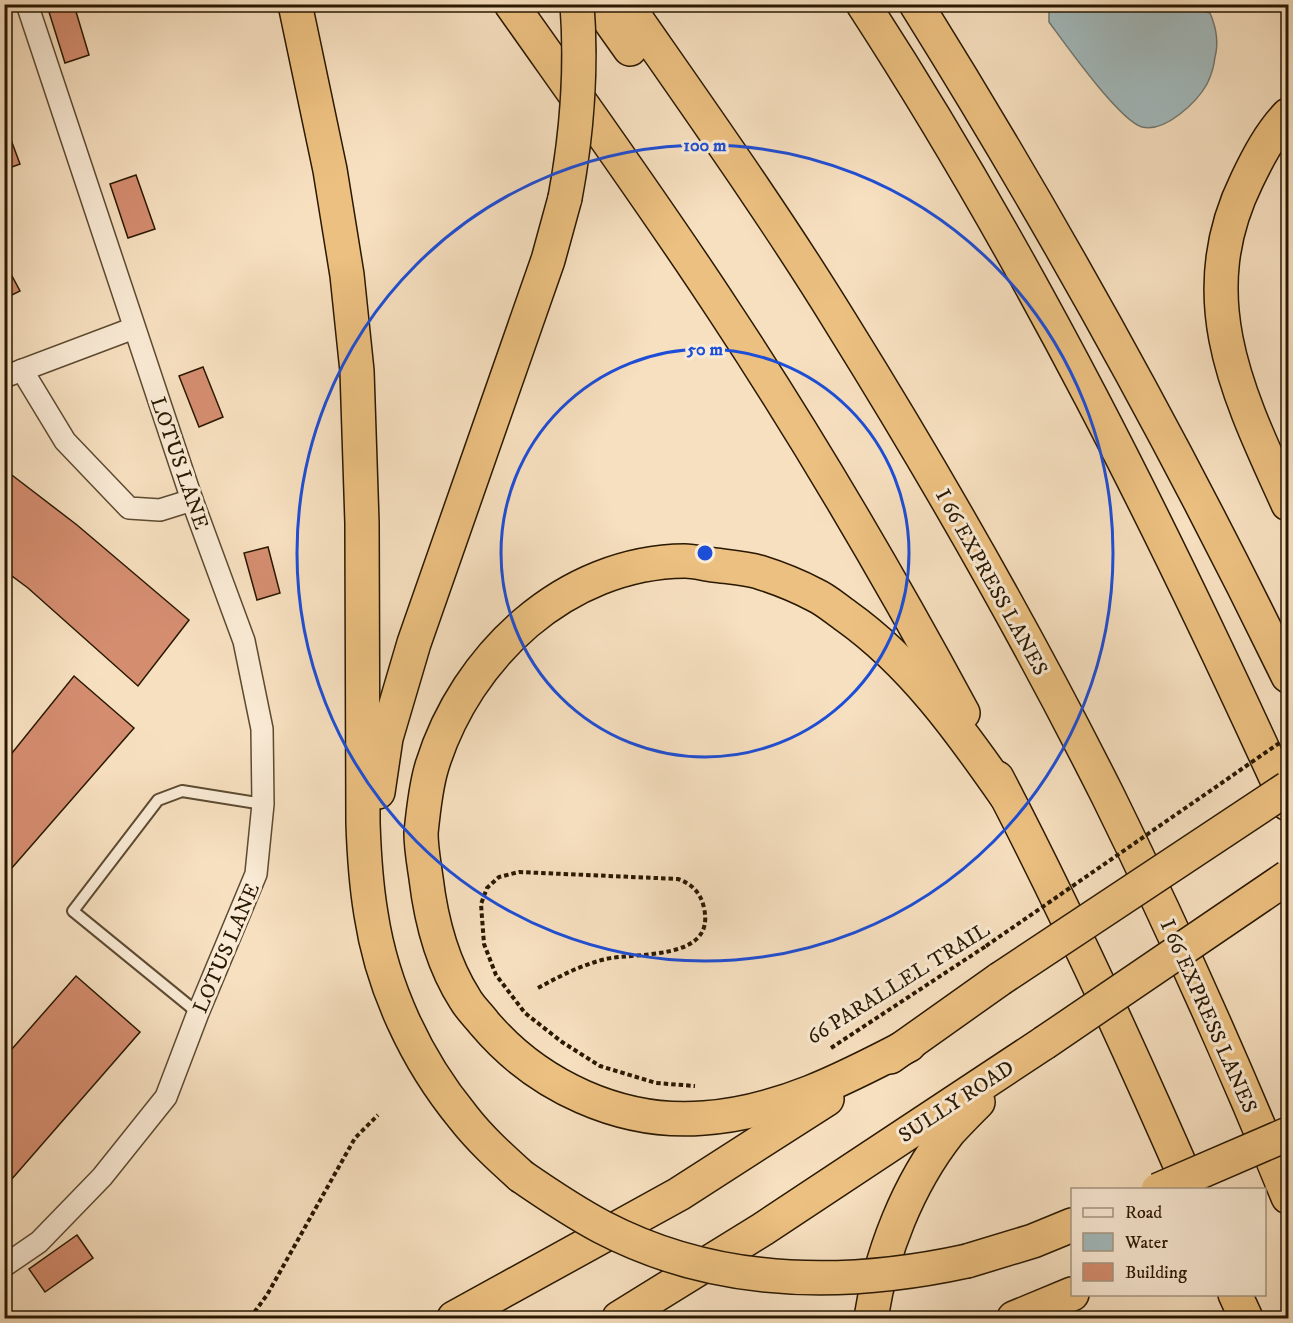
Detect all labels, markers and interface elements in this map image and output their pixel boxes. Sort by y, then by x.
text: 100 m [683,135,727,157]
text: 50 m [686,339,723,361]
street label: LOTUS LANE [144,394,214,533]
street label: I 66 EXPRESS LANES [929,485,1053,680]
centre of rings [695,543,715,563]
street label: LOTUS LANE [188,879,266,1017]
street label: I 66 EXPRESS LANES [1154,916,1262,1117]
street label: 66 PARALLEL TRAIL [802,917,995,1051]
street label: SULLY ROAD [894,1055,1019,1149]
legend [1071,1188,1266,1296]
text: Road [1125,1202,1162,1224]
text: Water [1124,1232,1168,1254]
text: Building [1125,1262,1187,1284]

